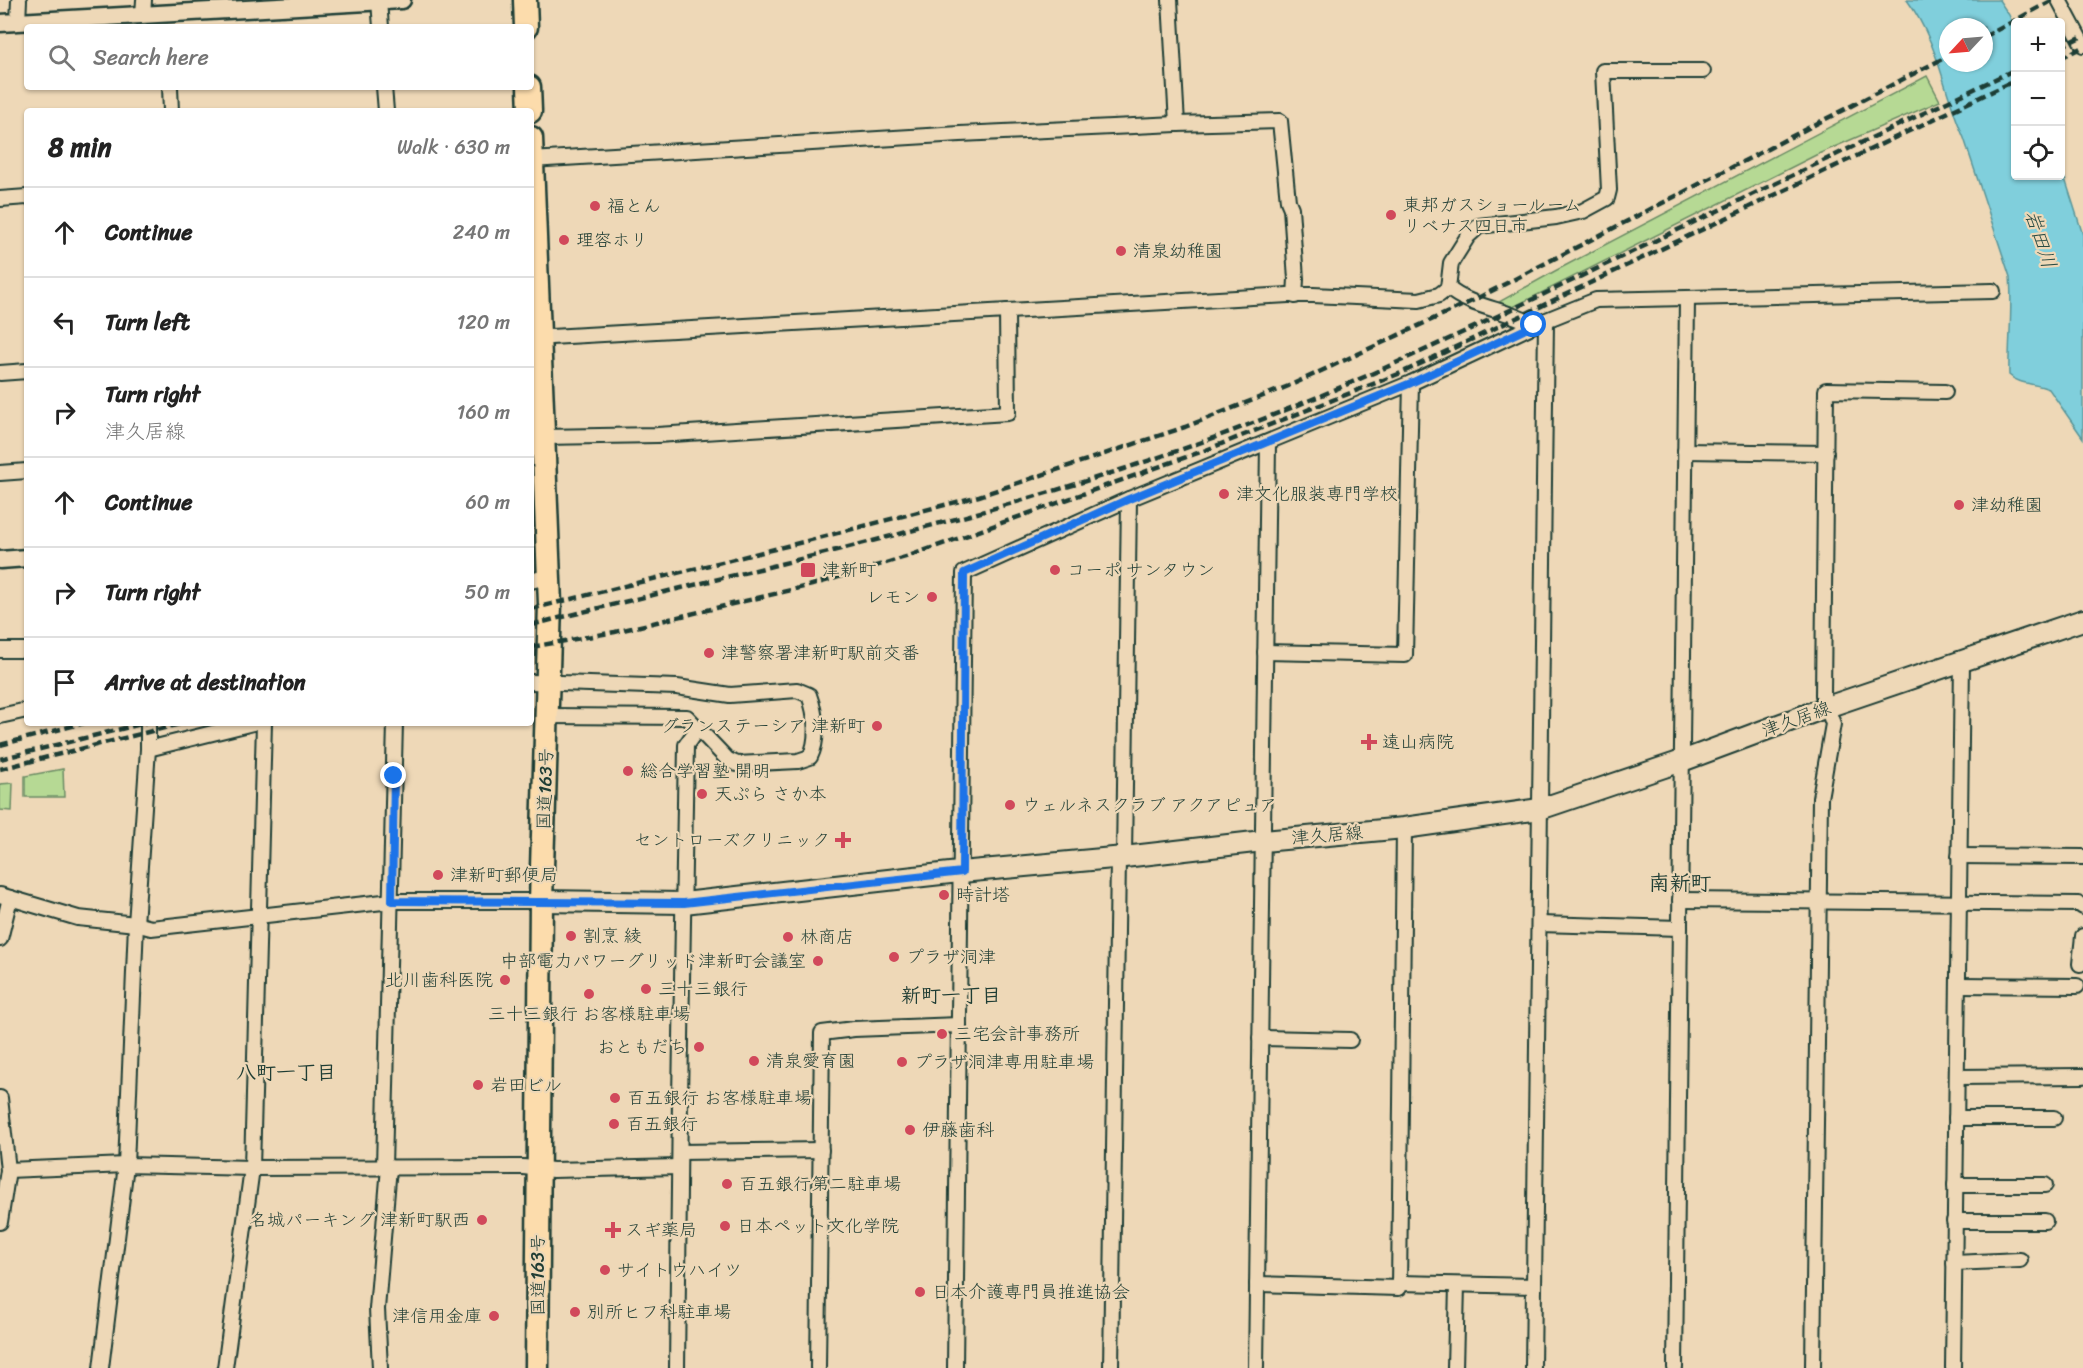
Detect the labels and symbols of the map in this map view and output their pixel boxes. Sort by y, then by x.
north arrow [1939,18,1993,72]
place label: 東邦ガスショールーム リベナス四日市 [1403,189,1582,242]
place label: 福とん [607,190,661,222]
marker: 福とん [588,199,602,213]
water label: 岩田川 [2015,205,2066,273]
marker: 東邦ガスショールーム リベナス四日市 [1384,208,1398,222]
place label: 理容ホリ [576,224,648,256]
marker: 理容ホリ [557,233,571,247]
place label: 清泉幼稚園 [1133,235,1223,267]
marker: 清泉幼稚園 [1114,244,1128,258]
route start [1520,311,1546,337]
place label: 津文化服装専門学校 [1236,478,1398,510]
marker: 津文化服装専門学校 [1217,487,1231,501]
place label: 津幼稚園 [1971,489,2043,521]
marker: 津幼稚園 [1952,498,1966,512]
place label: 津新町 [822,554,876,586]
place label: コーポ サンタウン [1067,554,1215,586]
marker: 津新町 [799,561,817,579]
marker: コーポ サンタウン [1048,563,1062,577]
place label: レモン [866,581,920,613]
marker: レモン [925,590,939,604]
place label: 津警察署津新町駅前交番 [721,637,919,669]
marker: 津警察署津新町駅前交番 [702,646,716,660]
street label: 津久居線 [1757,692,1835,746]
place label: グランステーシア 津新町 [661,710,865,742]
marker: グランステーシア 津新町 [870,719,884,733]
place label: 遠山病院 [1382,726,1454,758]
marker: 遠山病院 [1360,733,1378,751]
street label: 国道163号 [528,748,562,830]
place label: 総合学習塾 開明 [640,755,771,787]
route end [380,762,406,788]
marker: 総合学習塾 開明 [621,764,635,778]
place label: 天ぷら さか本 [714,778,827,810]
marker: 天ぷら さか本 [695,787,709,801]
place label: ウェルネスクラブ アクアピュア [1022,789,1277,821]
marker: ウェルネスクラブ アクアピュア [1003,798,1017,812]
street label: 津久居線 [1290,816,1364,854]
place label: セントローズクリニック [633,824,830,856]
marker: セントローズクリニック [834,831,852,849]
place label: 津新町郵便局 [450,859,558,891]
district label: 南新町 [1649,864,1712,902]
marker: 津新町郵便局 [431,868,445,882]
place label: 時計塔 [956,879,1010,911]
marker: 時計塔 [937,888,951,902]
place label: 割烹 綾 [583,920,642,952]
place label: 林商店 [800,921,854,953]
marker: 割烹 綾 [564,929,578,943]
marker: 林商店 [781,930,795,944]
place label: プラザ洞津 [906,941,996,973]
place label: 中部電力パワーグリッド津新町会議室 [500,945,806,977]
marker: プラザ洞津 [887,950,901,964]
marker: 中部電力パワーグリッド津新町会議室 [811,954,825,968]
place label: 北川歯科医院 [385,964,493,996]
marker: 北川歯科医院 [498,973,512,987]
place label: 三十三銀行 [658,973,748,1005]
district label: 新町一丁目 [901,978,1001,1013]
marker: 三十三銀行 [639,982,653,996]
marker: 三十三銀行 お客様駐車場 [582,987,596,1001]
place label: 三十三銀行 お客様駐車場 [488,998,690,1030]
place label: 三宅会計事務所 [954,1018,1080,1050]
marker: 三宅会計事務所 [935,1027,949,1041]
place label: おともだち [597,1031,687,1063]
marker: おともだち [692,1040,706,1054]
place label: 清泉愛育園 [766,1045,856,1077]
place label: プラザ洞津専用駐車場 [914,1046,1094,1078]
marker: 清泉愛育園 [747,1054,761,1068]
district label: 八町一丁目 [236,1055,336,1090]
marker: プラザ洞津専用駐車場 [895,1055,909,1069]
place label: 岩田ビル [490,1069,562,1101]
marker: 岩田ビル [471,1078,485,1092]
place label: 百五銀行 お客様駐車場 [627,1082,812,1114]
marker: 百五銀行 お客様駐車場 [608,1091,622,1105]
place label: 百五銀行 [626,1108,698,1140]
place label: 伊藤歯科 [922,1114,994,1146]
marker: 百五銀行 [607,1117,621,1131]
marker: 伊藤歯科 [903,1123,917,1137]
place label: 百五銀行第二駐車場 [739,1168,901,1200]
marker: 百五銀行第二駐車場 [720,1177,734,1191]
place label: 名城パーキング 津新町駅西 [249,1204,470,1236]
place label: 日本ペット文化学院 [737,1210,899,1242]
marker: 名城パーキング 津新町駅西 [475,1213,489,1227]
place label: スギ薬局 [625,1214,697,1246]
marker: 日本ペット文化学院 [718,1219,732,1233]
marker: スギ薬局 [606,1223,620,1237]
street label: 国道163号 [522,1234,554,1316]
place label: サイトウハイツ [617,1254,742,1286]
marker: サイトウハイツ [598,1263,612,1277]
place label: 日本介護専門員推進協会 [932,1276,1130,1308]
marker: 日本介護専門員推進協会 [913,1285,927,1299]
place label: 別所ヒフ科駐車場 [587,1296,731,1328]
place label: 津信用金庫 [392,1300,482,1332]
marker: 別所ヒフ科駐車場 [568,1305,582,1319]
marker: 津信用金庫 [487,1309,501,1323]

